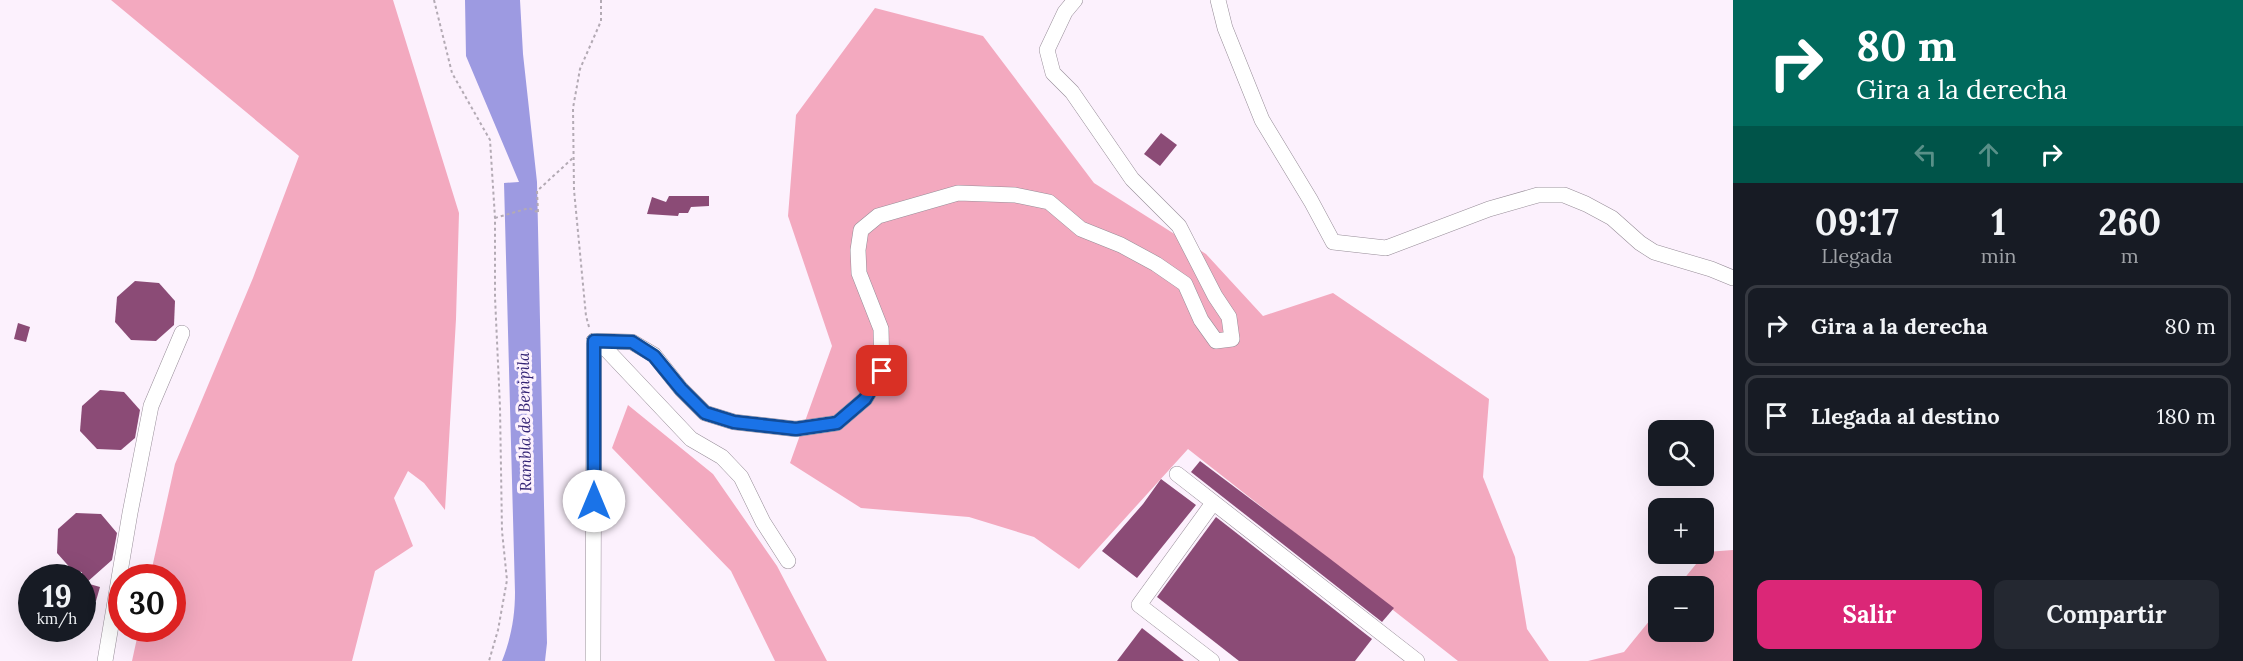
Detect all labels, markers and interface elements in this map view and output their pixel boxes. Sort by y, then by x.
text: 80 m [1856,19,1956,73]
icon: right [1757,24,1835,102]
text: Gira a la derecha [1856,72,2067,106]
icon: left [1909,138,1942,171]
icon: ahead [1972,138,2005,171]
icon: right [2035,138,2068,171]
text: 09:17 [1815,199,1899,245]
text: 1 [1991,199,2006,245]
text: 260 [2098,199,2161,245]
text: Llegada [1821,243,1893,268]
text: min [1981,243,2016,268]
text: m [2121,243,2139,268]
icon: right [1760,309,1793,342]
text: Gira a la derecha [1811,312,1988,340]
text: 80 m [2165,312,2216,340]
pin [856,345,907,396]
water label: Rambla de Benipila [513,352,535,492]
icon: arrive [865,354,898,387]
icon: arrive [1760,399,1793,432]
text: Llegada al destino [1811,402,2000,430]
text: 180 m [2157,402,2216,430]
map controls [1648,420,1714,642]
button: search [1648,420,1714,486]
position arrow [562,469,626,533]
button: + [1648,498,1714,564]
speed limit sign: 30 [108,564,186,642]
button: − [1648,576,1714,642]
text: 19 [42,577,72,615]
button: Salir [1757,580,1982,649]
button: Compartir [1994,580,2219,649]
text: km/h [37,609,77,628]

